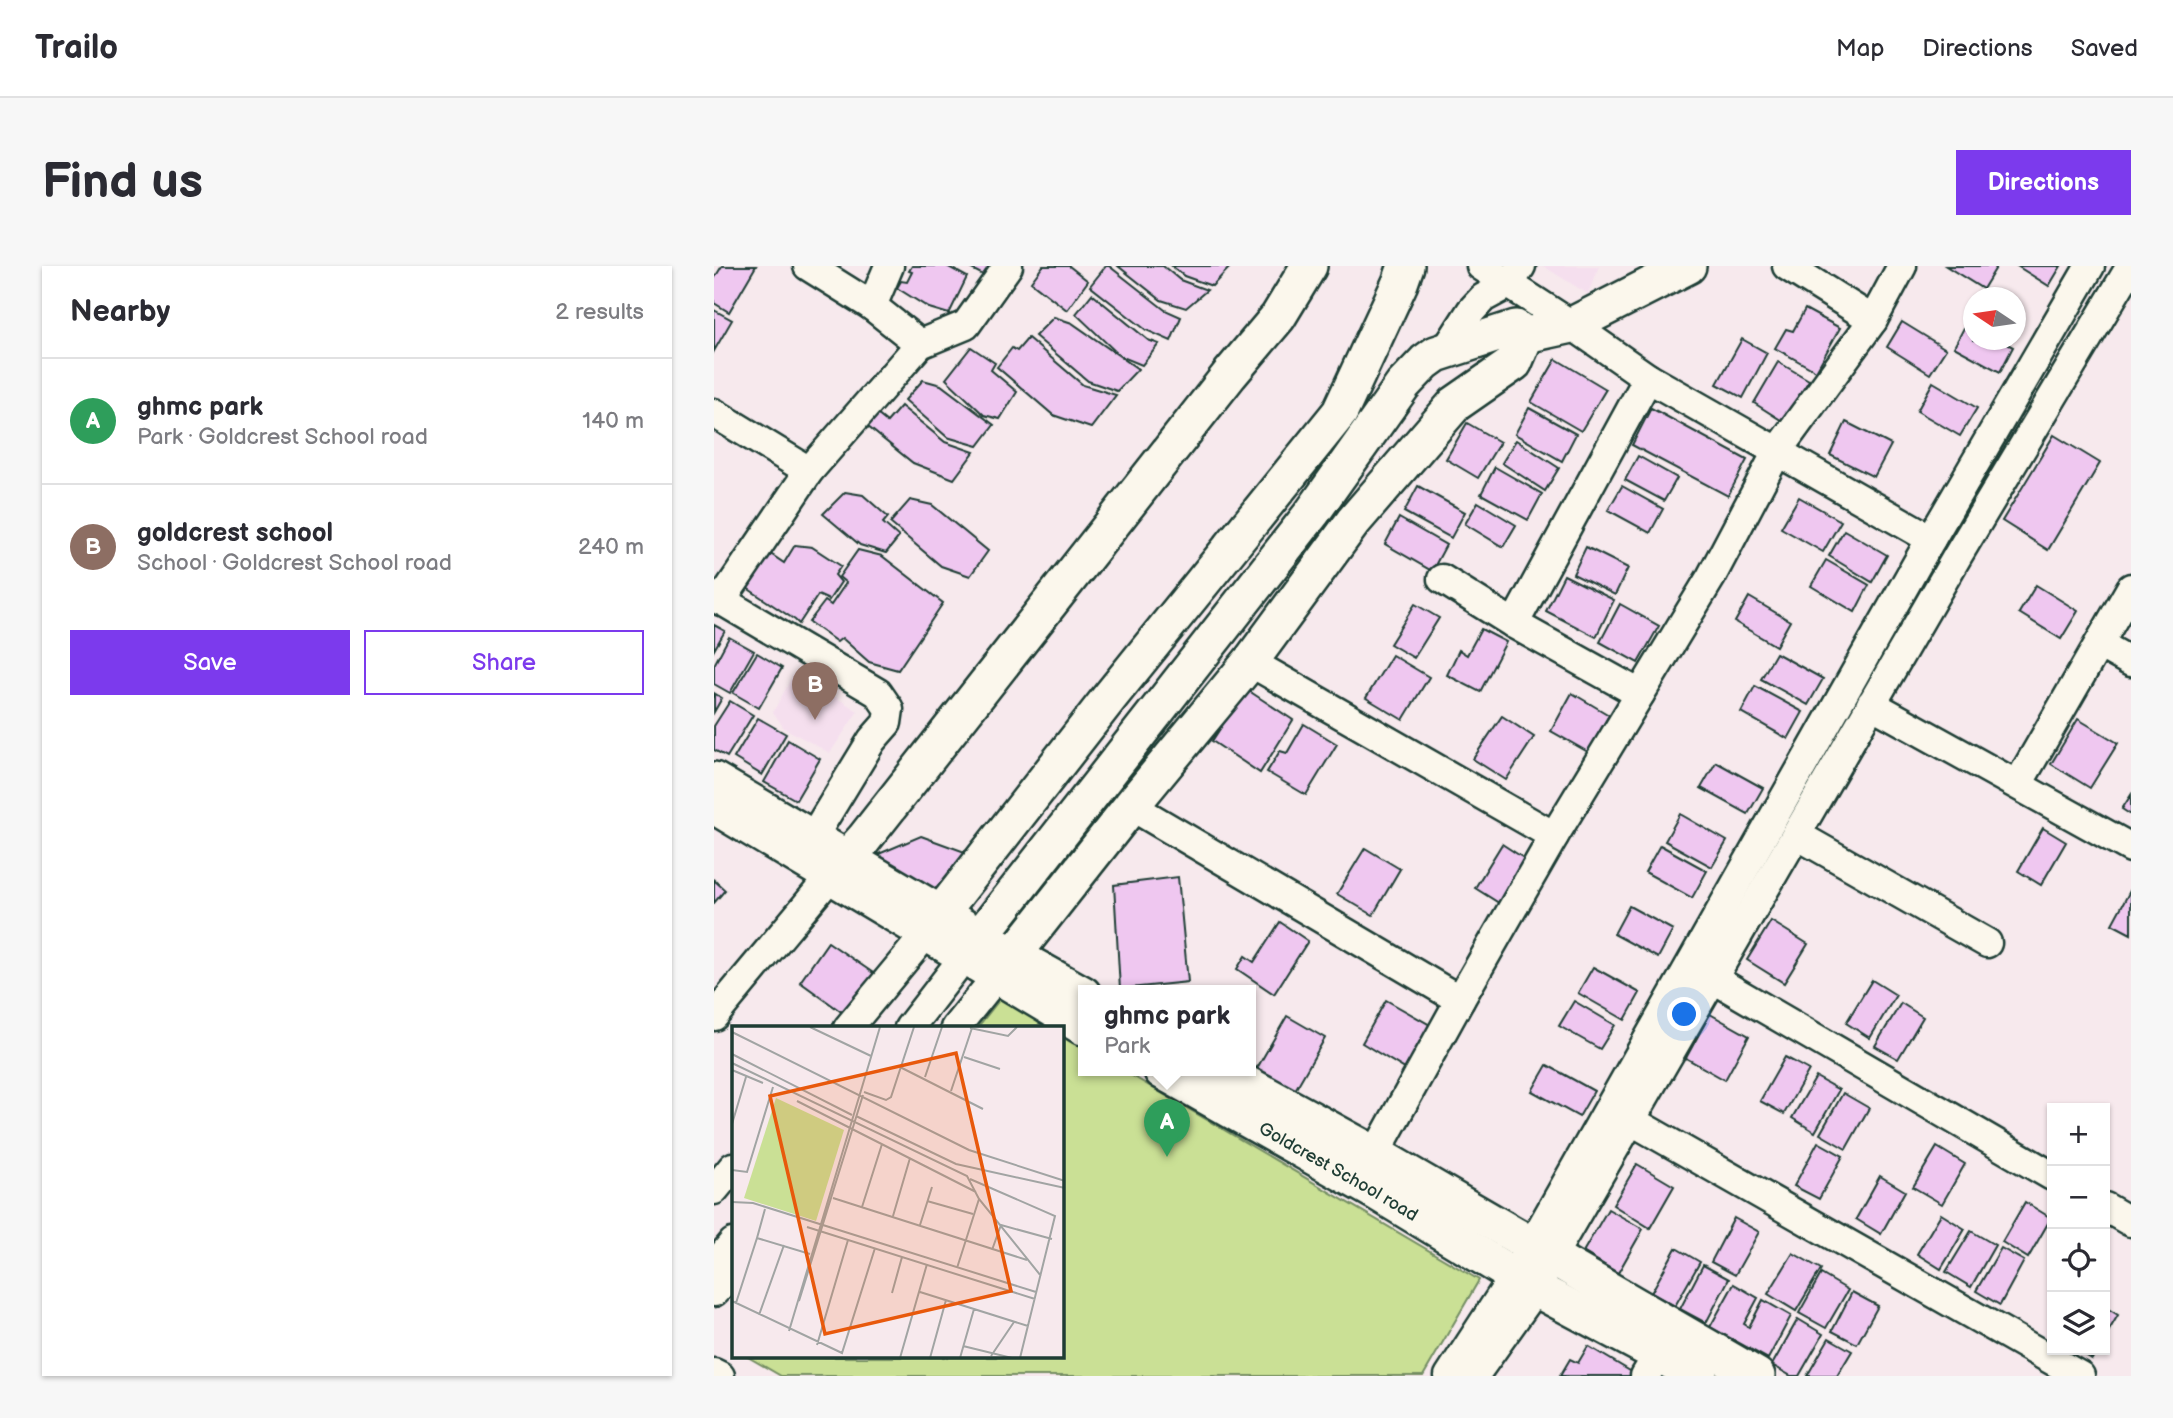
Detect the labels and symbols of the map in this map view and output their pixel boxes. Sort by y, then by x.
north arrow [1963,287,2026,350]
pin: B [792,662,838,720]
your location [1667,997,1701,1031]
inset map [732,1026,1064,1358]
pin: A [1144,1099,1190,1157]
street label: Goldcrest School road [1255,1117,1422,1225]

